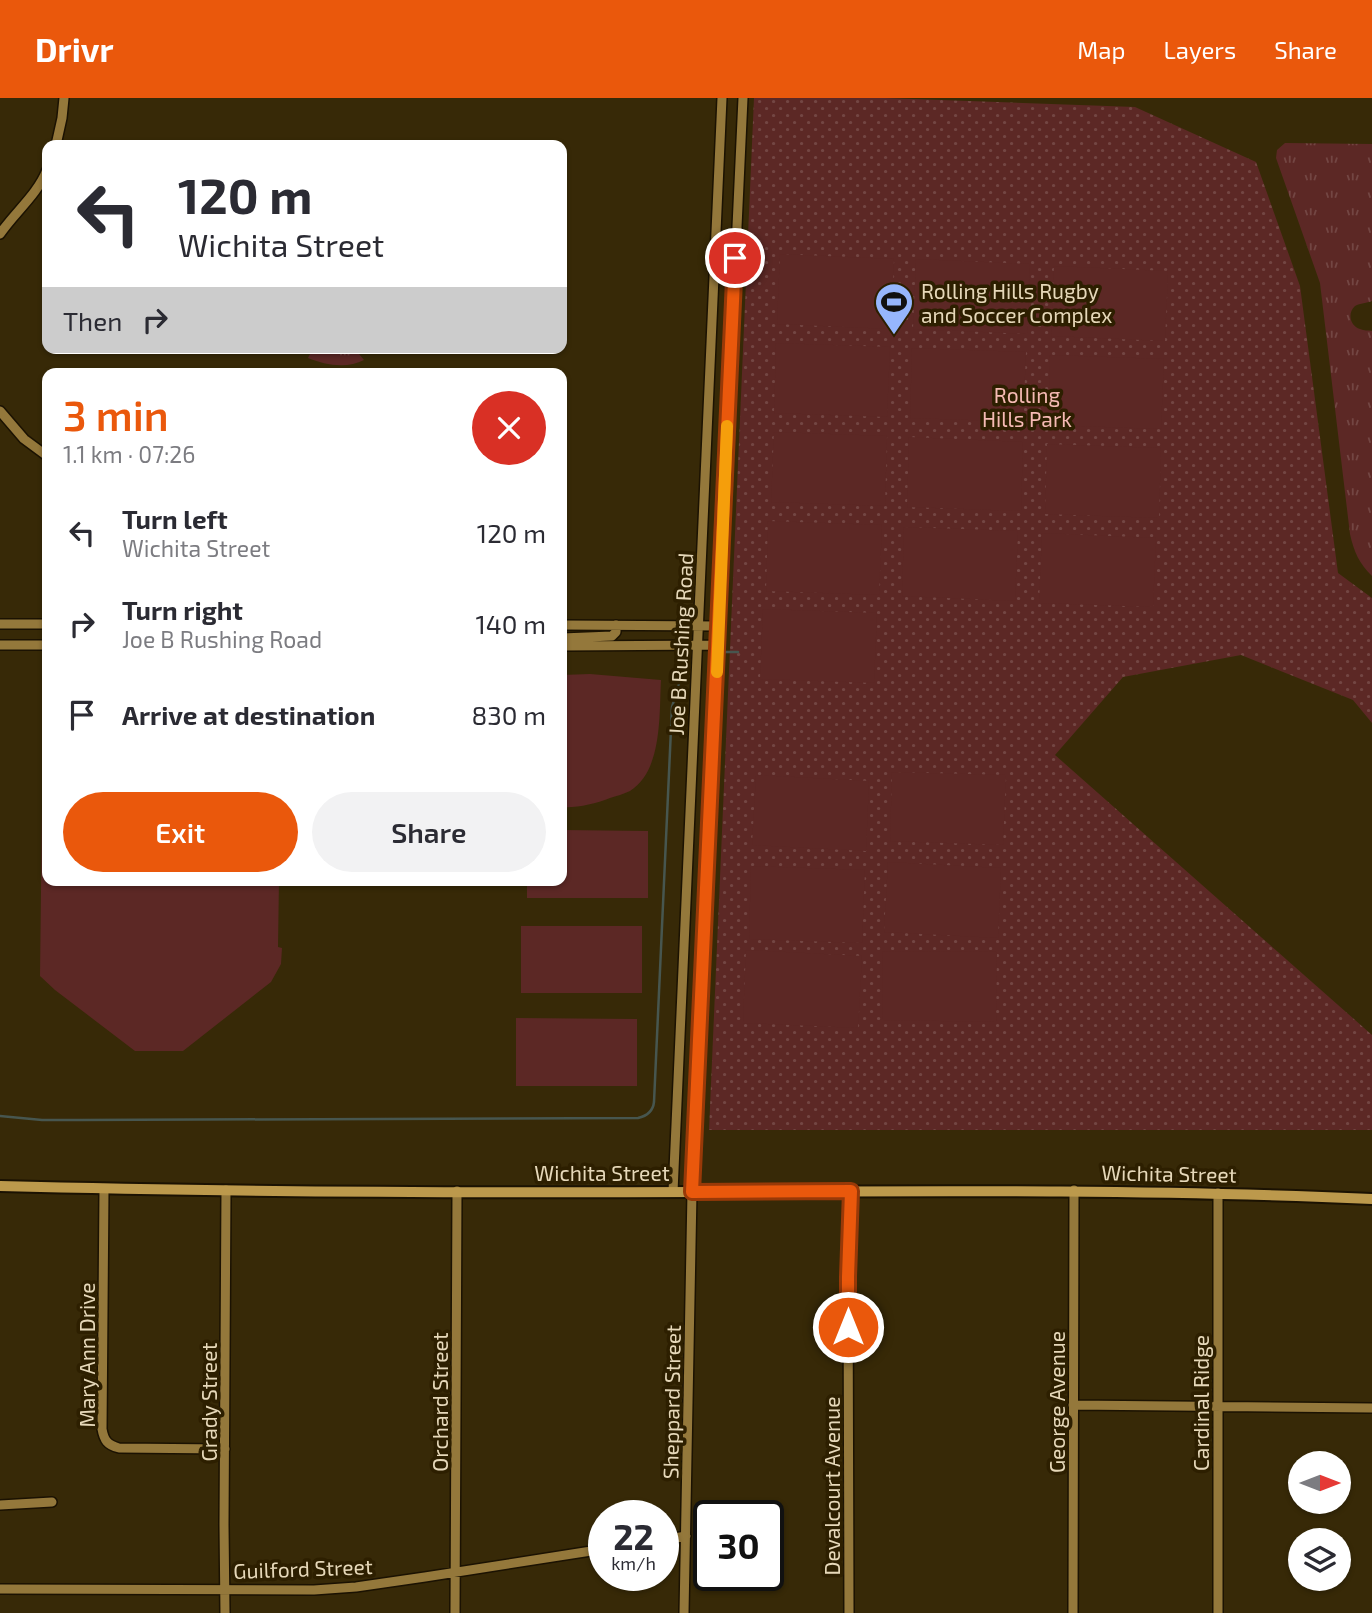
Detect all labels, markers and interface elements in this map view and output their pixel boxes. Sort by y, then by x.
text: Drivr [35,29,114,69]
text: Map [1077,35,1125,64]
text: Layers [1163,35,1236,64]
text: Share [1274,35,1337,64]
text: 120 m [178,165,312,224]
icon: left [63,168,154,259]
text: Wichita Street [178,225,384,263]
pin [705,228,765,288]
icon: arrive [716,239,754,277]
place label: Rolling Hills Rugby and Soccer Complex [921,278,1112,327]
sports icon: Rolling Hills Rugby and Soccer Complex [873,281,915,336]
icon: right [136,301,174,339]
text: Then [63,305,122,336]
park label: Rolling Hills Park [982,382,1072,431]
text: 3 min [63,389,169,439]
button: close [472,391,546,465]
text: 1.1 km · 07:26 [63,440,195,468]
text: Turn left [122,503,228,534]
icon: left [63,514,101,552]
text: 120 m [477,517,546,548]
text: Wichita Street [122,534,270,562]
street label: Joe B Rushing Road [663,552,697,736]
text: Turn right [122,594,243,625]
icon: right [63,605,101,643]
text: 140 m [475,608,546,639]
text: Joe B Rushing Road [122,625,322,653]
icon: arrive [63,696,101,734]
text: Arrive at destination [122,699,375,730]
text: 830 m [472,699,546,730]
button: Exit [63,792,298,872]
button: Share [312,792,546,872]
street label: Wichita Street [1101,1159,1237,1187]
street label: Wichita Street [534,1160,670,1185]
street label: Mary Ann Drive [74,1282,99,1428]
position arrow [811,1290,885,1364]
street label: Sheppard Street [657,1325,685,1479]
street label: George Avenue [1044,1331,1069,1473]
street label: Orchard Street [427,1332,452,1472]
street label: Cardinal Ridge [1188,1335,1213,1471]
street label: Grady Street [196,1343,221,1461]
street label: Devalcourt Avenue [819,1397,844,1575]
north arrow [1288,1451,1351,1514]
map controls [1288,1451,1351,1591]
speed limit sign: 30 [693,1500,784,1591]
text: 22 [613,1515,654,1557]
button: layers [1288,1528,1351,1591]
text: km/h [611,1552,656,1574]
street label: Guilford Street [233,1553,373,1583]

